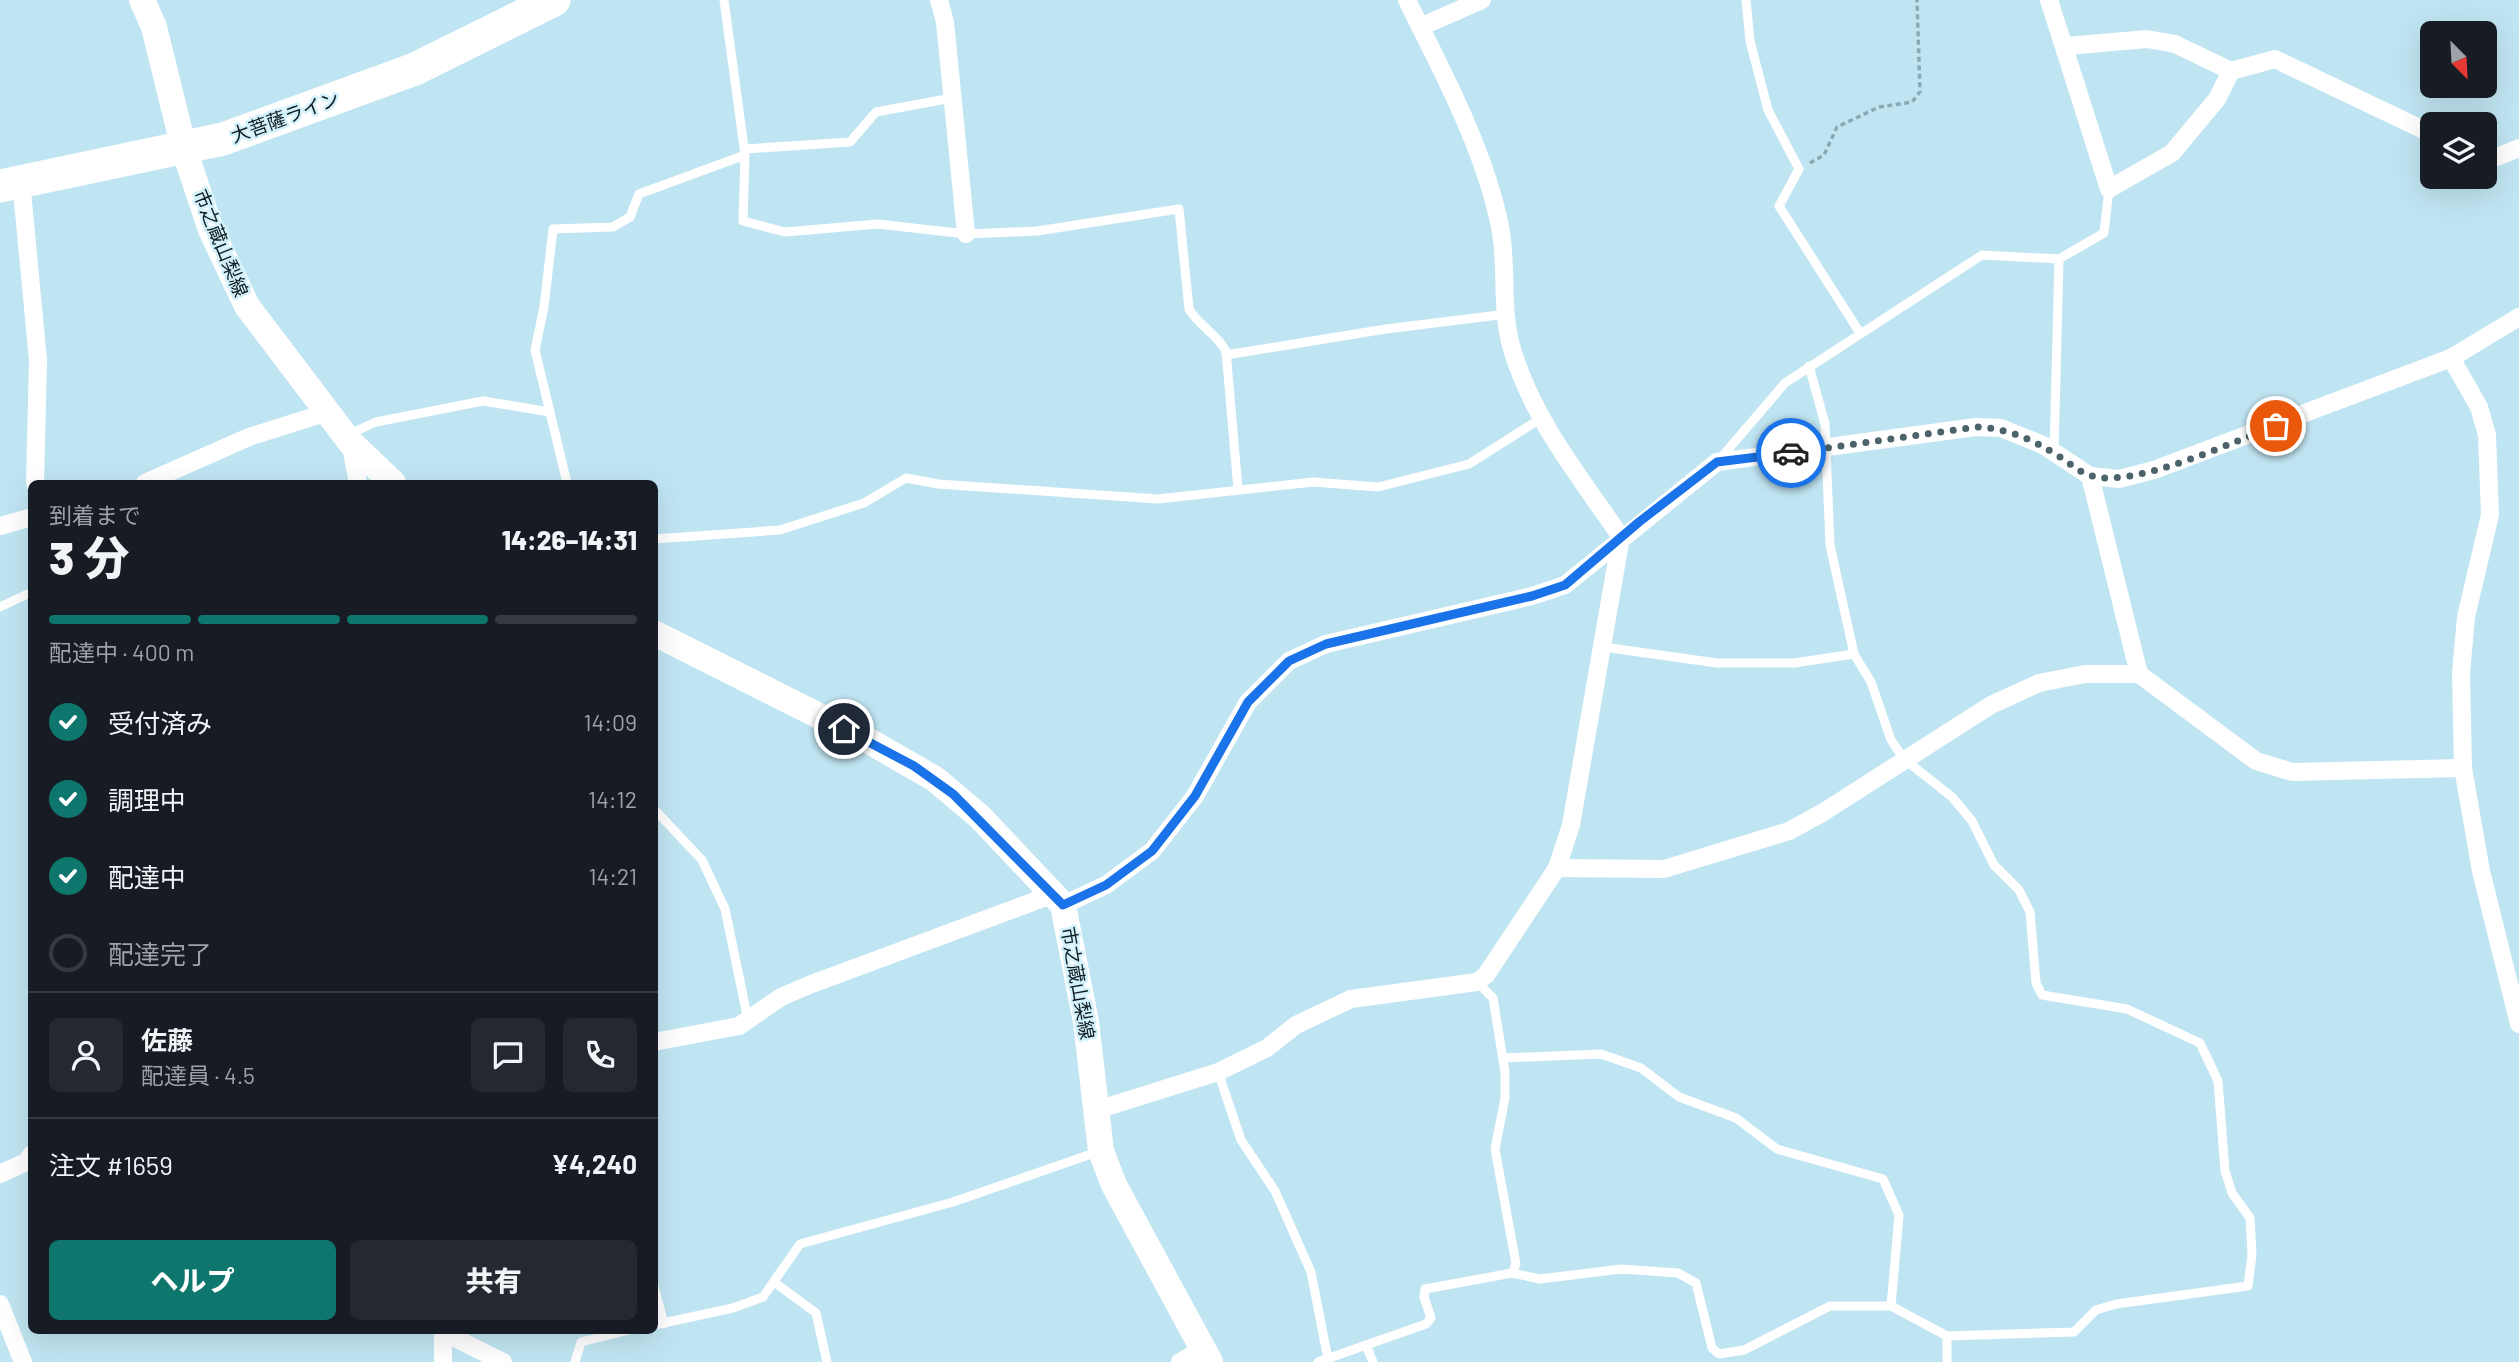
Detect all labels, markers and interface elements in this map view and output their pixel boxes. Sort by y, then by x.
north arrow [2420,21,2497,98]
map controls [2420,21,2497,189]
street label: 大菩薩ライン [227,86,342,147]
button: layers [2420,112,2497,189]
street label: 市之蔵山梨線 [189,186,253,300]
pin [2246,396,2306,456]
icon: bag [2257,407,2295,445]
courier [1756,418,1826,488]
icon: car [1772,434,1810,472]
text: 到着まで [49,501,141,529]
text: 14:26–14:31 [502,524,637,555]
text: 3 分 [49,529,129,584]
text: 配達中 · 400 m [49,638,194,666]
pin [814,699,874,759]
icon: check [49,703,87,741]
text: 受付済み [108,707,212,738]
text: 14:09 [584,708,637,736]
icon: home [825,710,863,748]
icon: check [49,780,87,818]
text: 調理中 [108,784,186,815]
text: 14:12 [588,785,637,813]
icon: check [49,857,87,895]
text: 配達中 [108,861,186,892]
text: 14:21 [588,862,637,890]
street label: 市之蔵山梨線 [1057,925,1100,1041]
text: 配達完了 [108,938,212,969]
button: person [49,1018,123,1092]
button: chat [471,1018,545,1092]
button: phone [563,1018,637,1092]
text: 佐藤 [141,1024,193,1055]
text: 配達員 · 4.5 [141,1061,255,1089]
text: ¥4,240 [551,1148,637,1179]
text: 注文 #1659 [49,1149,173,1180]
button: ヘルプ [49,1240,336,1320]
button: 共有 [350,1240,637,1320]

